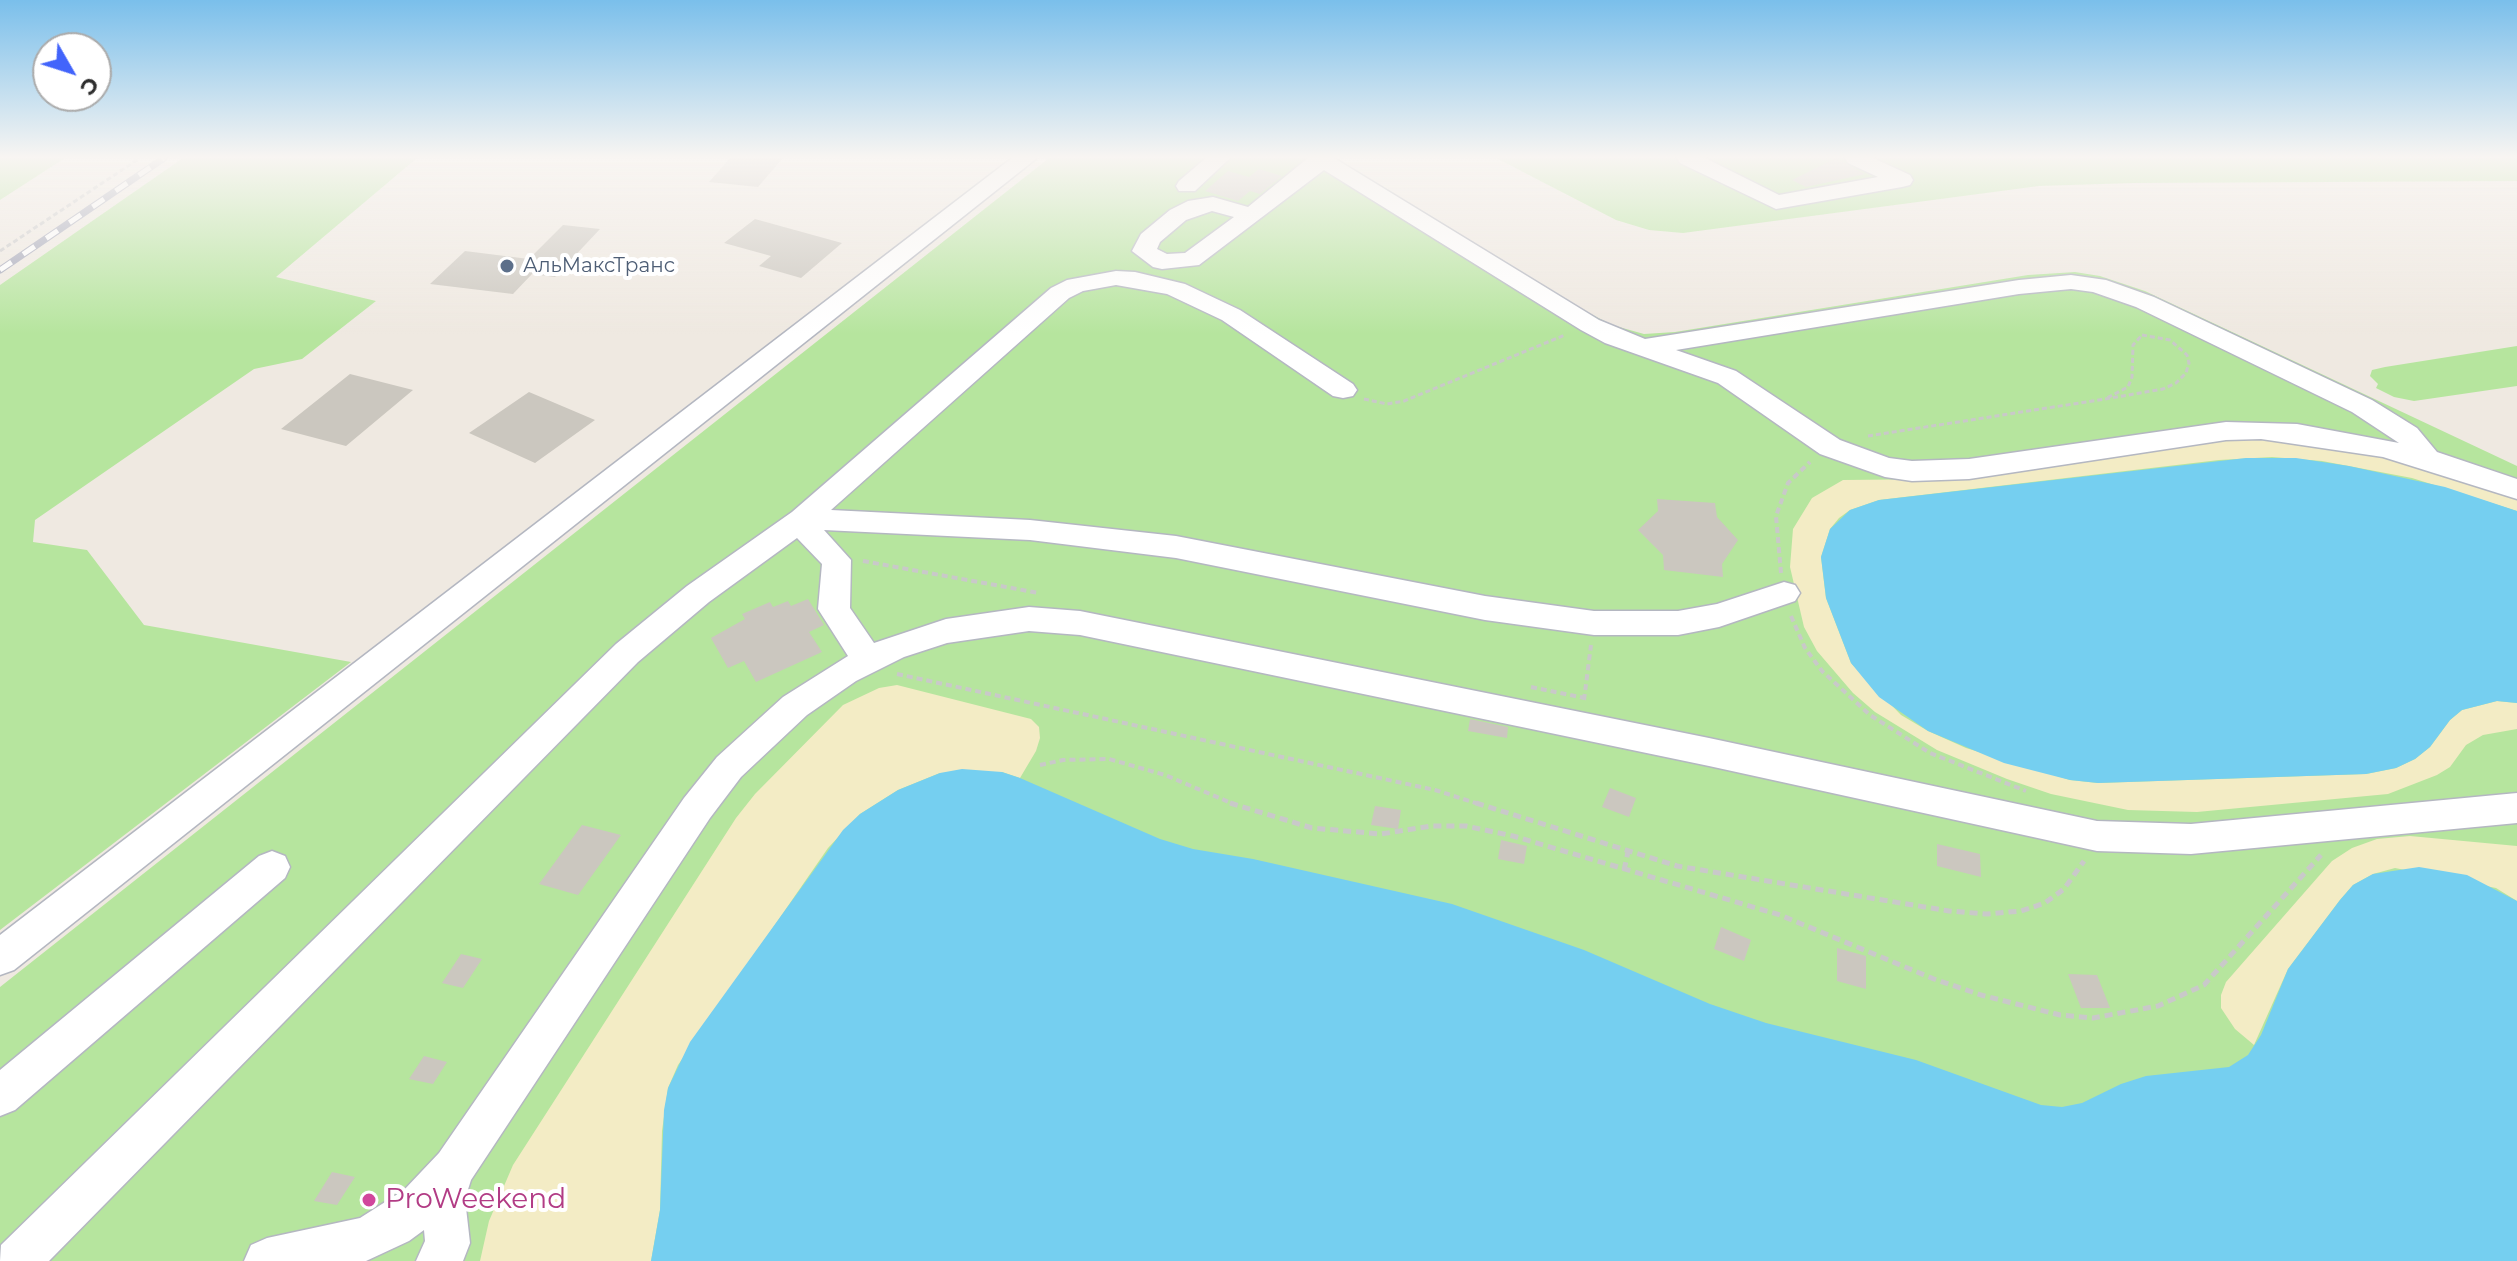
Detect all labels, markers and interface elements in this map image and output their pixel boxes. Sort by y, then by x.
north arrow [32,32,112,112]
text: С [74,71,105,101]
place label: АльМаксТранс [523,254,675,278]
marker: АльМаксТранс [498,257,516,275]
place label: ProWeekend [385,1183,566,1217]
marker: ProWeekend [360,1191,378,1209]

